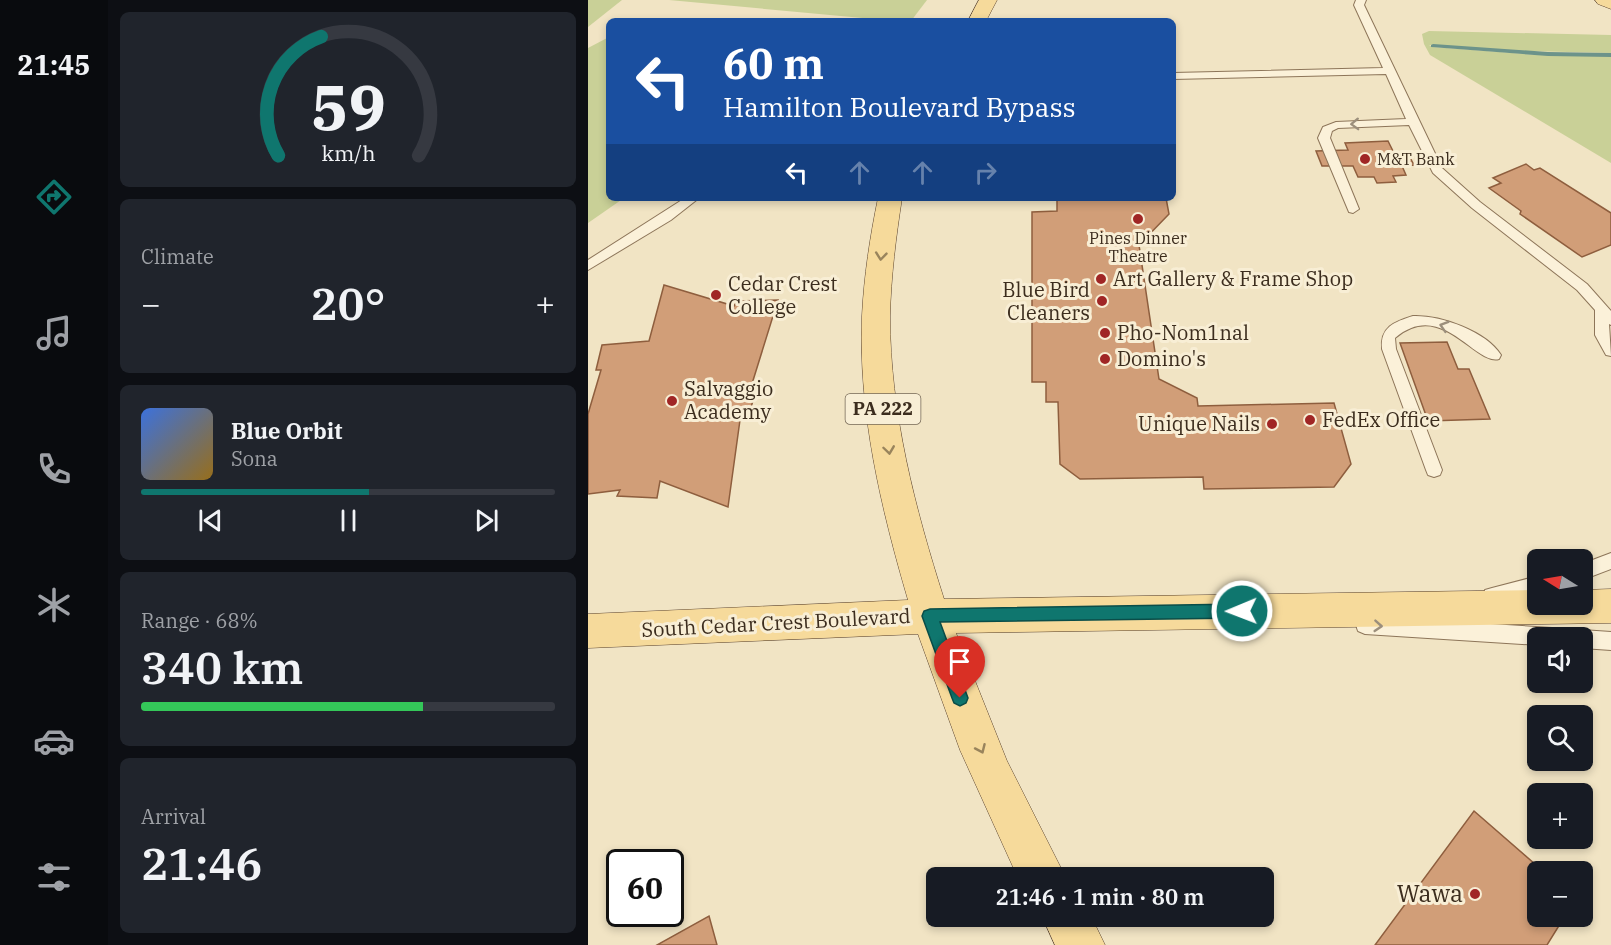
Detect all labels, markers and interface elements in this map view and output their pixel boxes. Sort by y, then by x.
text: 60 m [723,36,824,91]
icon: left [624,42,702,120]
text: 21:45 [18,47,90,82]
text: 59 [311,66,385,147]
text: Hamilton Boulevard Bypass [723,89,1076,124]
one-way arrow [1350,118,1359,130]
text: km/h [321,140,375,168]
place label: M&T Bank [1377,149,1455,169]
marker: M&T Bank [1358,152,1372,166]
icon: left [780,156,813,189]
icon: ahead [843,156,876,189]
icon: ahead [906,156,939,189]
icon: right [969,156,1002,189]
icon: directions [33,176,75,218]
marker: Pines Dinner Theatre [1131,212,1145,226]
place label: Pines Dinner Theatre [1089,228,1187,266]
text: Climate [141,243,214,270]
one-way arrow [875,251,888,260]
place label: Art Gallery & Frame Shop [1113,265,1353,292]
place label: Cedar Crest College [728,270,837,320]
marker: Art Gallery & Frame Shop [1094,272,1108,286]
text: 20° [310,274,386,332]
place label: Blue Bird Cleaners [1002,276,1090,326]
text: − [141,282,161,325]
text: + [535,282,555,325]
marker: Cedar Crest College [709,288,723,302]
marker: Blue Bird Cleaners [1095,294,1109,308]
icon: music [33,312,75,354]
place label: Pho-Nom1nal [1117,319,1249,346]
one-way arrow [1439,321,1450,333]
marker: Pho-Nom1nal [1098,326,1112,340]
place label: Domino's [1117,345,1206,372]
marker: Domino's [1098,352,1112,366]
place label: Salvaggio Academy [684,375,773,425]
marker: Salvaggio Academy [665,394,679,408]
road number: PA 222 [846,394,920,424]
place label: FedEx Office [1322,406,1440,433]
place label: Unique Nails [1138,410,1260,437]
marker: FedEx Office [1303,413,1317,427]
text: Blue Orbit [231,416,342,445]
marker: Unique Nails [1265,417,1279,431]
text: Sona [231,445,278,472]
one-way arrow [882,445,894,454]
icon: phone [33,448,75,490]
icon: previous [194,504,227,537]
icon: pause [332,504,365,537]
icon: next [470,504,503,537]
north arrow [1527,549,1593,615]
map controls [1527,549,1593,927]
position arrow [1210,579,1274,643]
icon: climate [33,584,75,626]
street label: South Cedar Crest Boulevard [641,602,911,643]
text: Range · 68% [141,607,258,634]
one-way arrow [1373,619,1382,632]
button: sound [1527,627,1593,693]
pin [934,636,985,698]
text: 340 km [141,638,303,696]
icon: arrive [943,645,976,678]
button: search [1527,705,1593,771]
icon: car [33,720,75,762]
one-way arrow [974,742,986,753]
button: + [1527,783,1593,849]
text: Arrival [141,803,206,830]
text: 21:46 [141,834,262,892]
speed limit sign: 60 [606,849,684,927]
icon: filters [33,856,75,898]
button: − [1527,861,1593,927]
place label: Wawa [1397,877,1463,909]
text: 21:46 · 1 min · 80 m [996,882,1204,911]
marker: Wawa [1468,887,1482,901]

